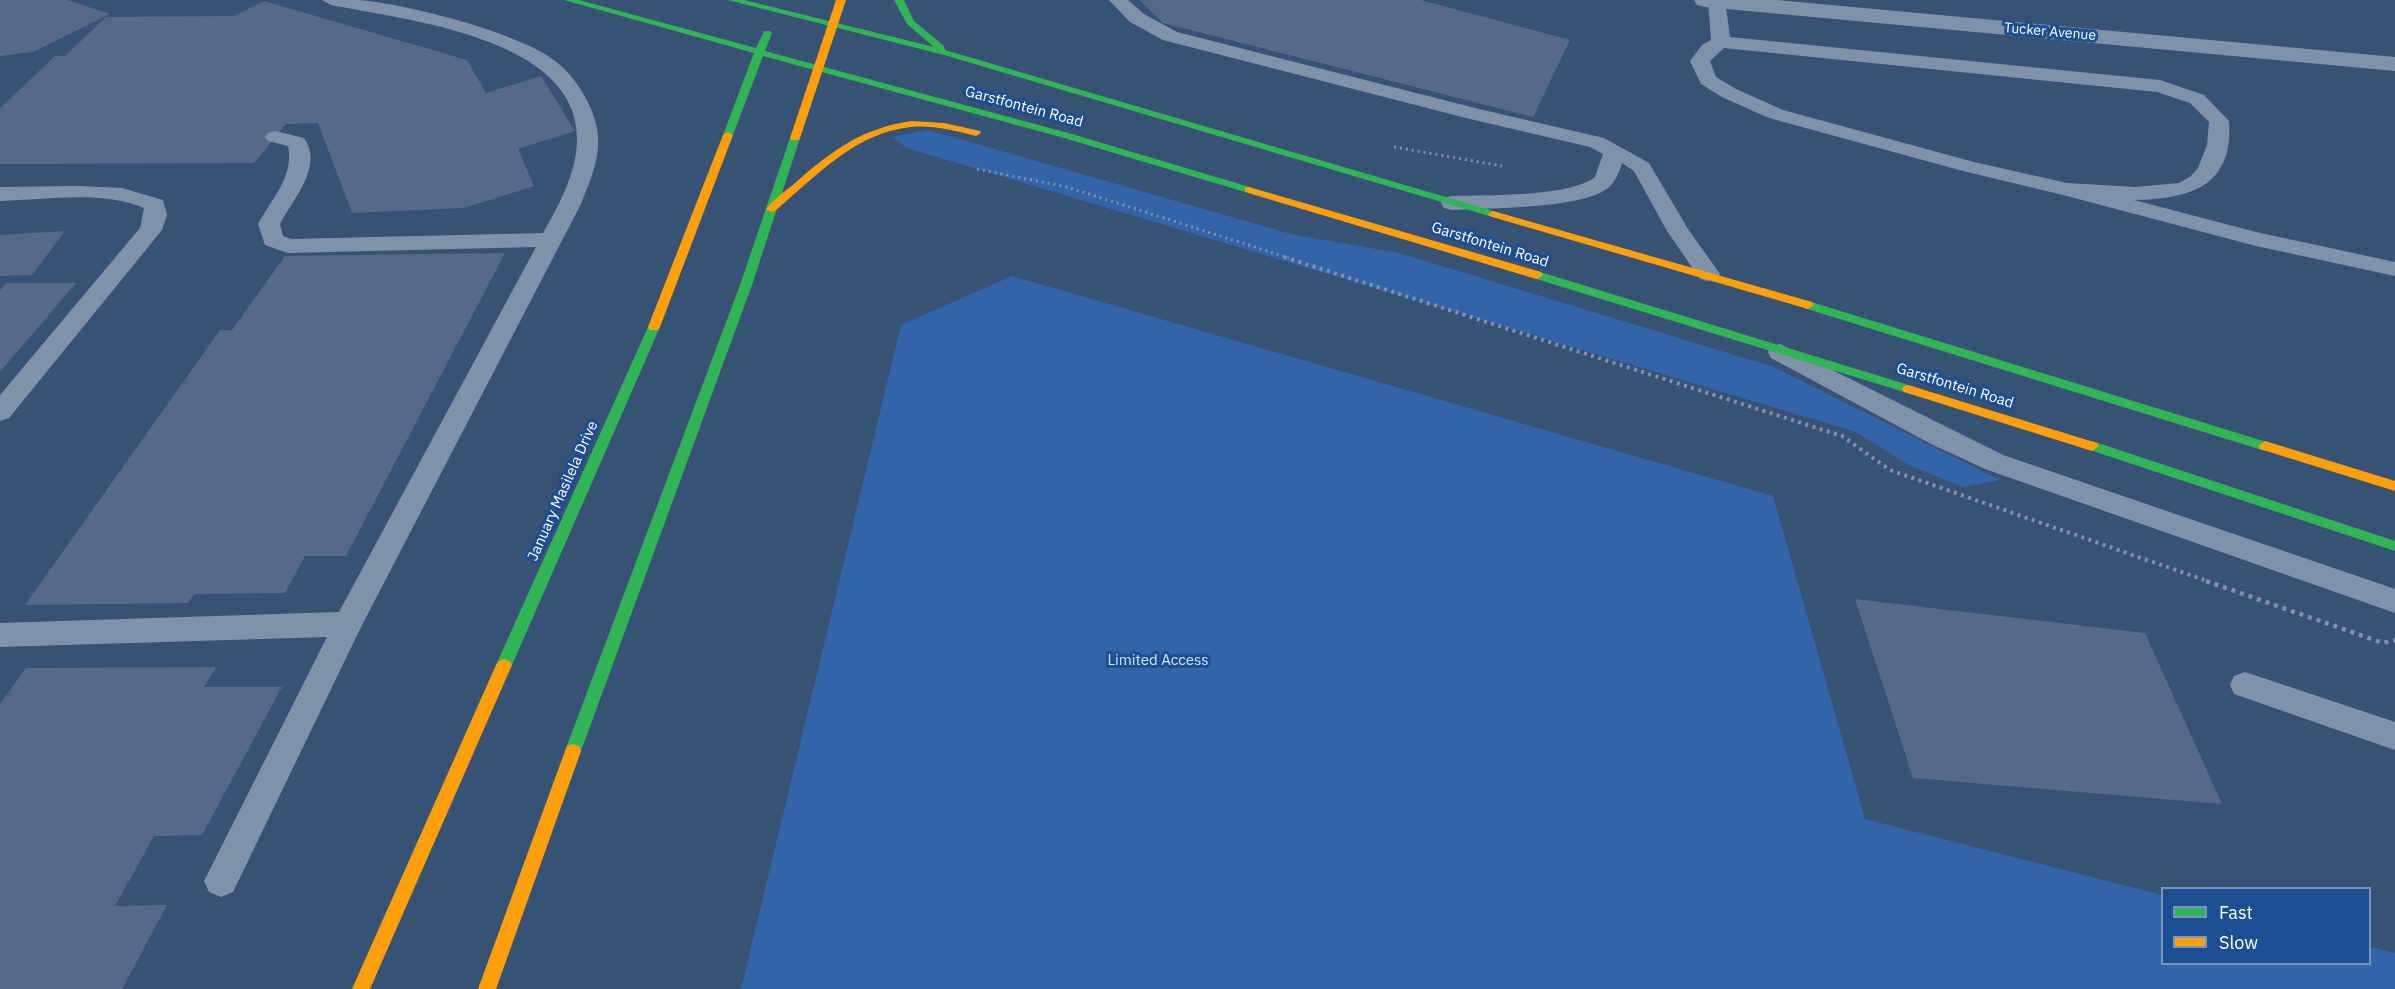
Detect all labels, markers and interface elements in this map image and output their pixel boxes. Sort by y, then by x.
street label: Tucker Avenue [2003,20,2097,44]
street label: Garstfontein Road [963,83,1085,131]
street label: Garstfontein Road [1429,219,1551,271]
street label: Garstfontein Road [1894,360,2016,412]
street label: January Masilela Drive [524,418,602,564]
park label: Limited Access [1107,652,1209,670]
legend [2161,887,2371,965]
text: Fast [2219,901,2253,924]
text: Slow [2219,931,2258,954]

